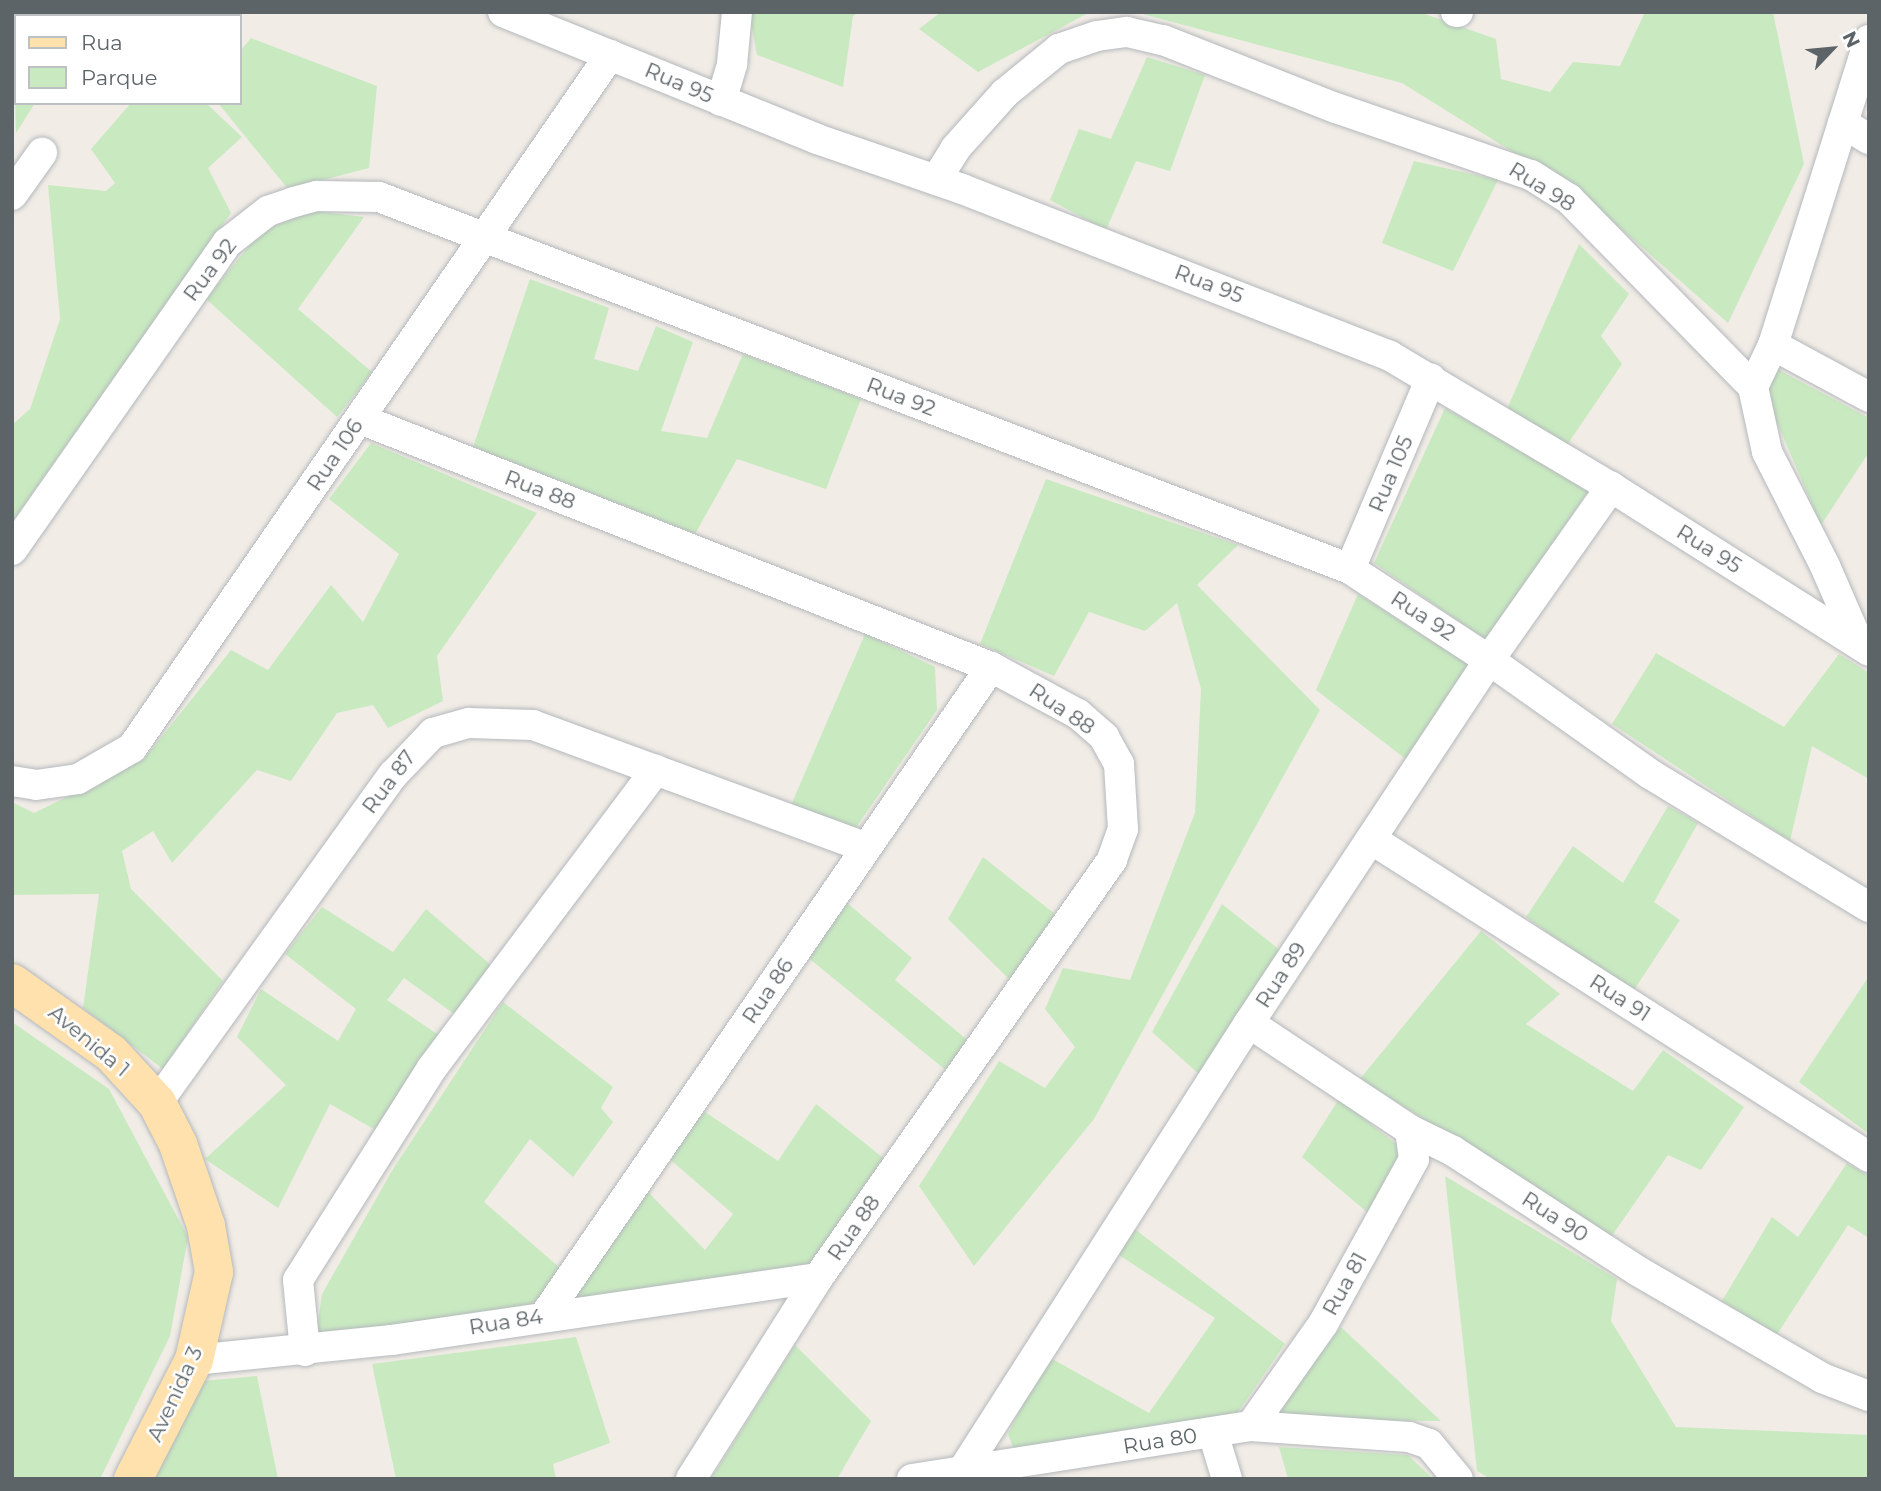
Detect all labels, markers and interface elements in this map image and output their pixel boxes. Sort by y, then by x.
legend [14,14,242,105]
north arrow [1797,14,1867,84]
text: N [1838,28,1865,52]
text: Rua [81,30,123,55]
street label: Rua 95 [641,57,717,109]
text: Parque [81,65,157,90]
street label: Rua 98 [1504,157,1580,217]
street label: Rua 92 [178,234,242,306]
street label: Rua 95 [1171,259,1247,309]
street label: Rua 92 [863,372,939,422]
street label: Rua 106 [302,414,368,496]
street label: Rua 105 [1364,432,1418,516]
street label: Rua 88 [501,465,579,515]
street label: Rua 95 [1672,519,1746,579]
street label: Rua 92 [1386,586,1460,646]
street label: Rua 88 [1024,678,1100,740]
street label: Rua 87 [357,745,421,819]
street label: Rua 89 [1250,937,1312,1013]
street label: Rua 86 [737,954,799,1028]
street label: Rua 91 [1585,969,1655,1027]
street label: Avenida 1 [43,1000,135,1082]
street label: Rua 90 [1517,1186,1593,1248]
street label: Rua 88 [822,1190,886,1266]
street label: Rua 81 [1317,1248,1373,1320]
street label: Rua 84 [467,1304,545,1340]
street label: Avenida 3 [142,1342,208,1446]
street label: Rua 80 [1121,1423,1199,1459]

